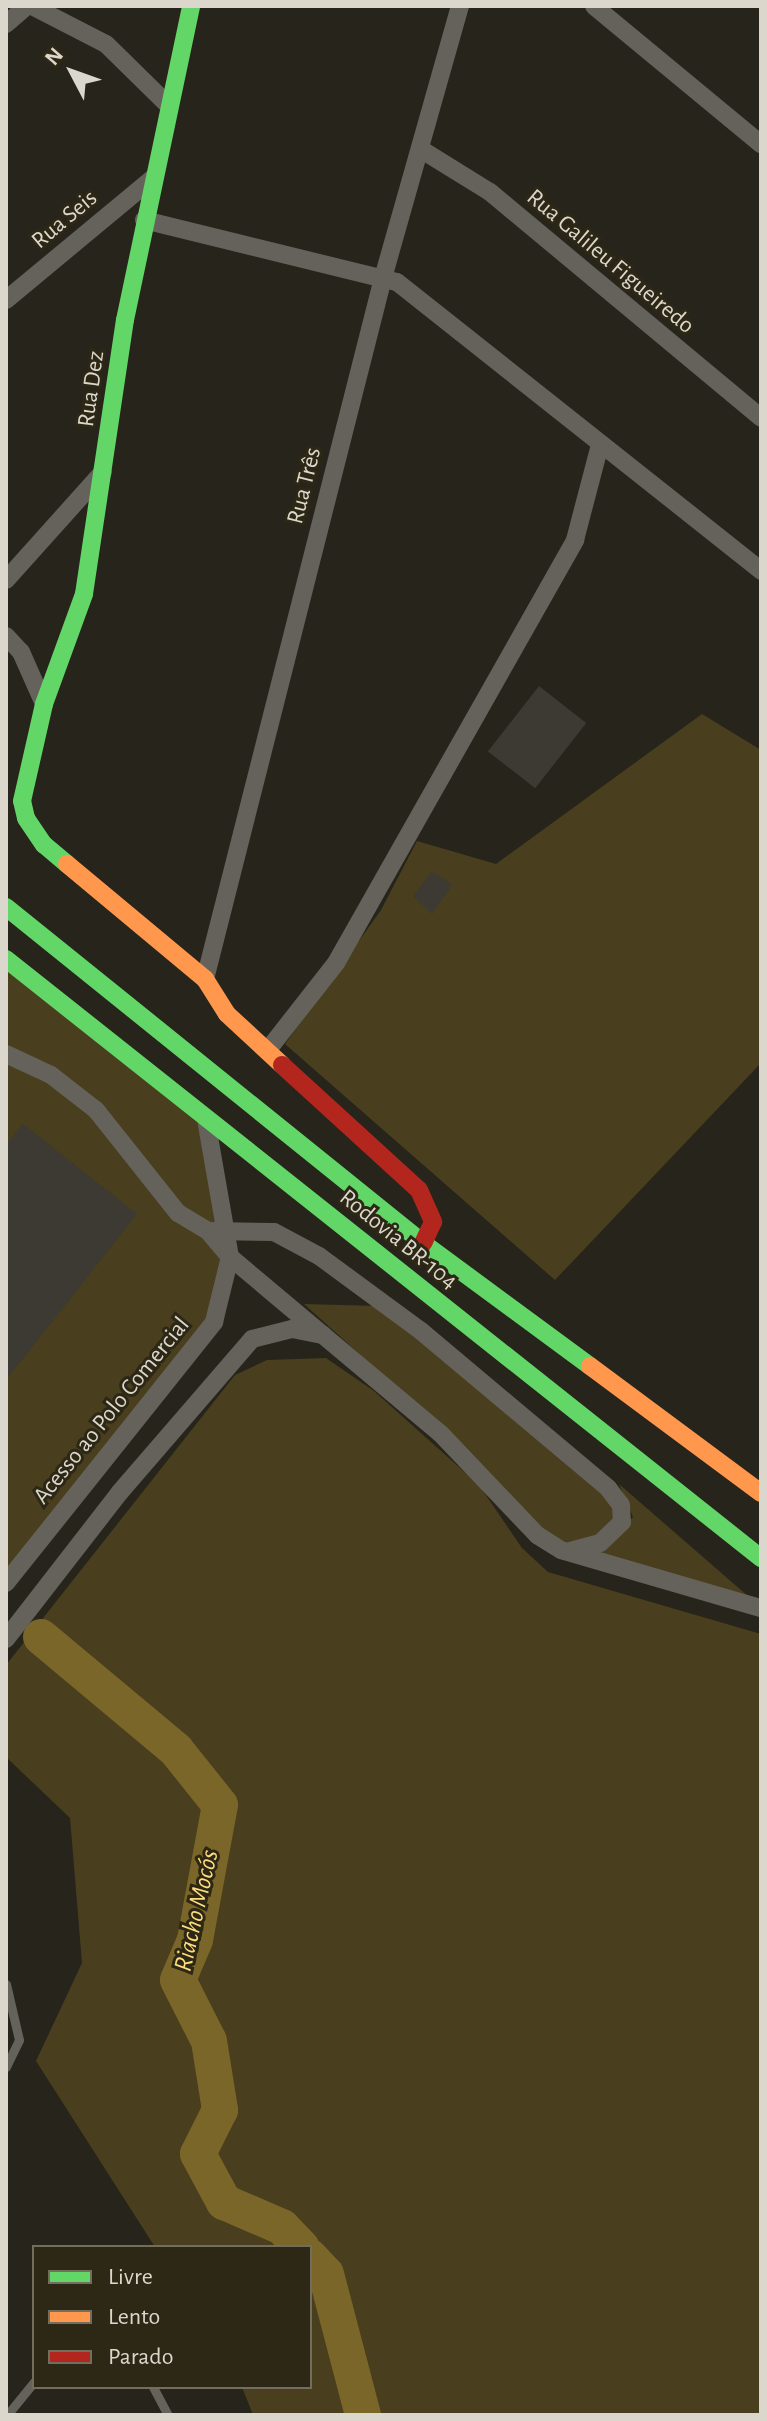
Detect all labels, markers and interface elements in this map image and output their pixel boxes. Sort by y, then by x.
north arrow [32,32,112,112]
text: N [41,43,67,69]
street label: Rua Galileu Figueiredo [520,183,700,341]
street label: Rua Seis [26,184,104,256]
street label: Rua Dez [72,349,112,429]
street label: Rua Três [282,445,328,527]
street label: Rodovia BR-104 [333,1184,463,1296]
street label: Acesso ao Polo Comercial [28,1312,196,1510]
water label: Riacho Mocós [168,1847,226,1975]
legend [32,2245,312,2389]
text: Livre [108,2265,153,2289]
text: Lento [108,2305,160,2329]
text: Parado [108,2345,174,2369]

